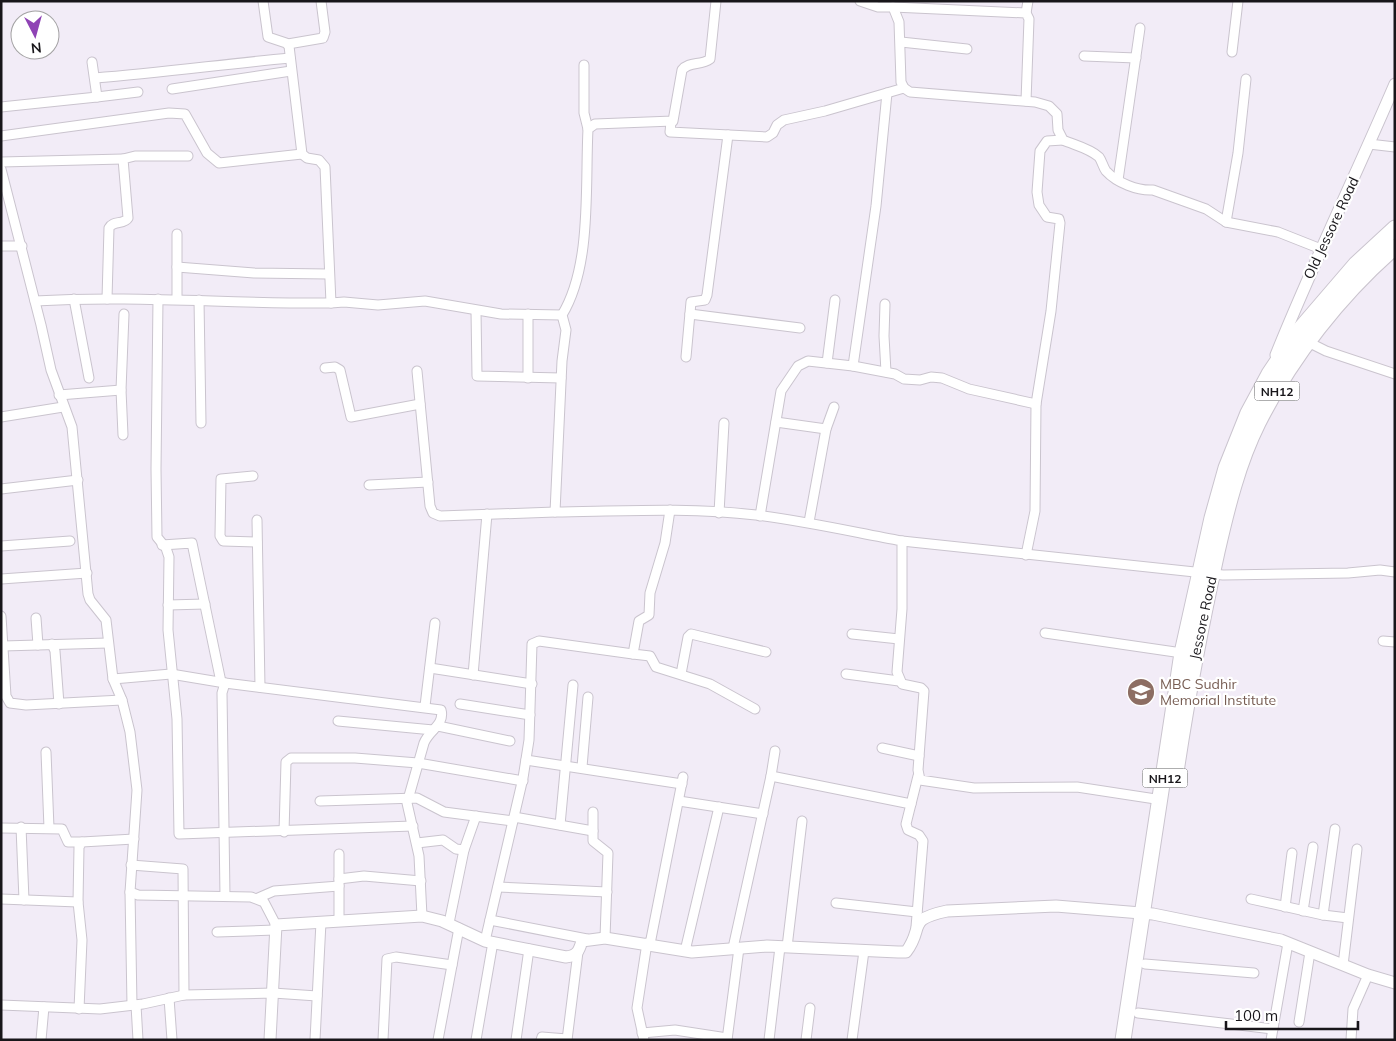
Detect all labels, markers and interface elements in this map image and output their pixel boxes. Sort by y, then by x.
north arrow [10,10,60,60]
text: N [30,38,43,57]
street label: Old Jessore Road [1299,174,1363,282]
road number: NH12 [1254,382,1300,401]
street label: Jessore Road [1185,575,1221,661]
place label: MBC Sudhir Memorial Institute [1160,675,1276,709]
school or university icon: MBC Sudhir Memorial Institute [1126,677,1156,707]
road number: NH12 [1142,768,1188,788]
scale bar [1226,998,1358,1030]
text: 100 m [1234,1006,1278,1025]

